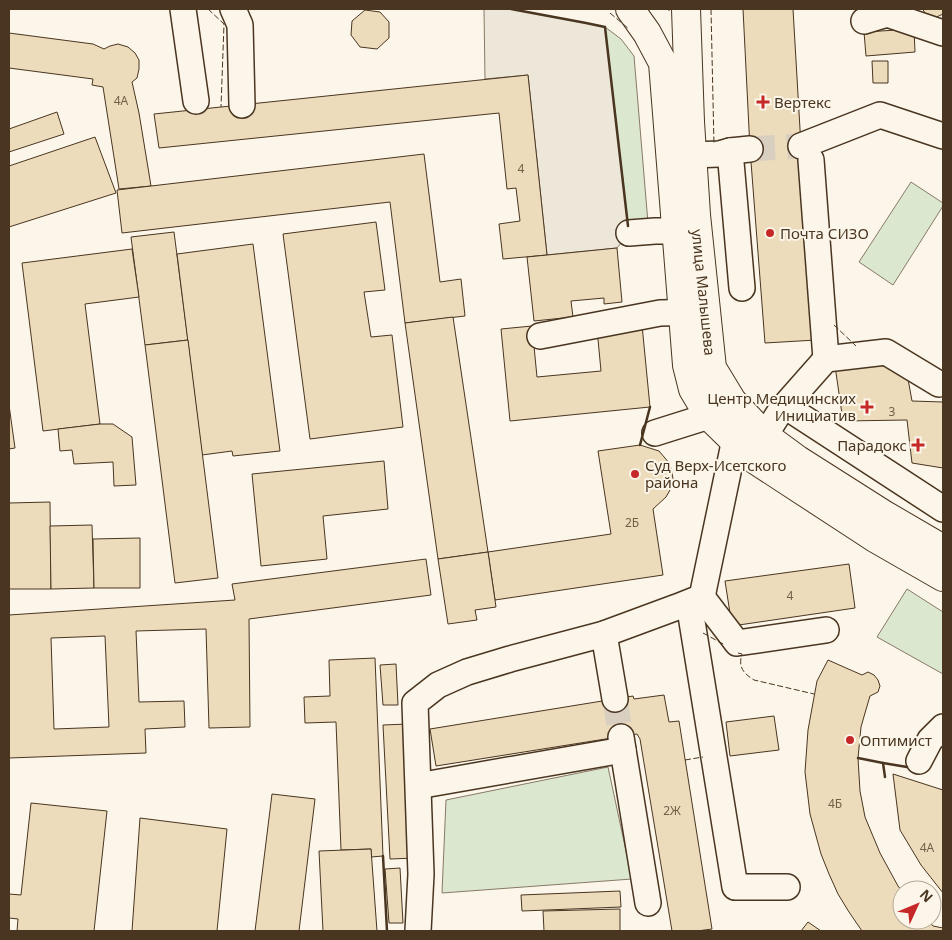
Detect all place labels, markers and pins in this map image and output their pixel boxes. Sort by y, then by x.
place label: Вертекс [774,92,831,112]
marker: Вертекс [756,95,770,109]
place label: Почта СИЗО [780,223,869,243]
marker: Почта СИЗО [764,227,776,239]
place label: Центр Медицинских Инициатив [707,388,856,425]
marker: Центр Медицинских Инициатив [860,400,874,414]
place label: Парадокс [837,435,907,455]
marker: Парадокс [911,438,925,452]
place label: Суд Верх-Исетского района [645,455,787,492]
marker: Суд Верх-Исетского района [629,468,641,480]
place label: Оптимист [860,730,932,750]
marker: Оптимист [844,734,856,746]

